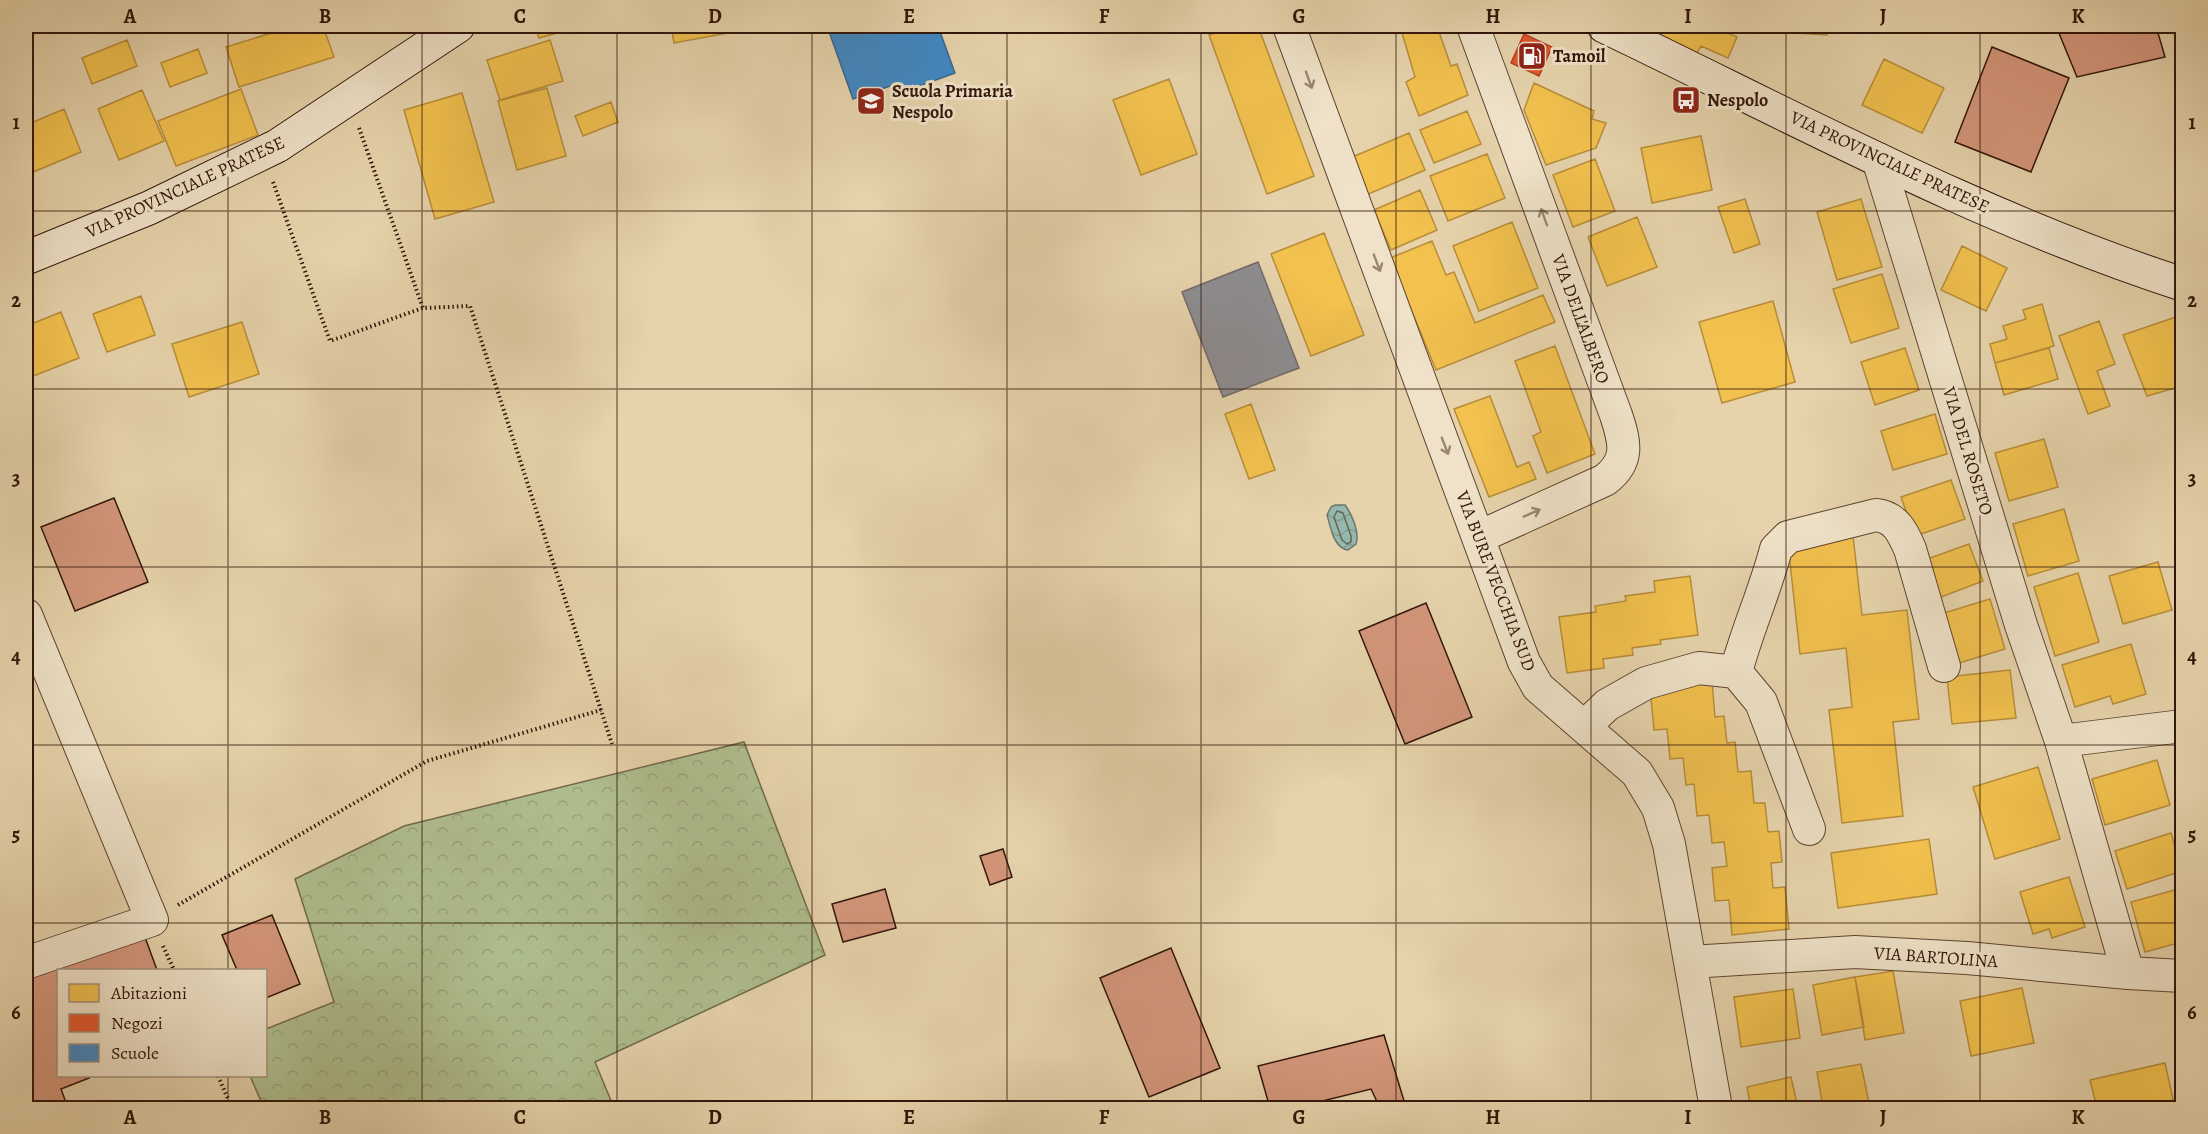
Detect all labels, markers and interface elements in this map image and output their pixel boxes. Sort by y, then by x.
text: A [123,3,137,30]
text: B [319,3,331,30]
text: C [514,3,526,30]
text: D [708,3,722,30]
text: E [903,3,915,30]
text: F [1099,3,1110,30]
text: G [1292,3,1306,30]
text: H [1486,3,1501,30]
text: I [1684,3,1692,30]
text: J [1880,3,1887,30]
text: K [2071,3,2085,30]
fuel station icon: Tamoil [1516,40,1548,72]
place label: Tamoil [1553,44,1606,68]
one-way arrow [1304,71,1315,89]
place label: Scuola Primaria Nespolo [892,79,1013,124]
bus stop icon: Nespolo [1670,84,1702,116]
school or university icon: Scuola Primaria Nespolo [855,85,887,117]
place label: Nespolo [1707,88,1768,112]
street label: VIA PROVINCIALE PRATESE [1786,105,1993,219]
text: 1 [12,109,20,136]
text: 1 [2188,109,2196,136]
street label: VIA PROVINCIALE PRATESE [81,130,288,244]
one-way arrow [1537,209,1548,227]
street label: VIA DELL'ALBERO [1546,250,1616,387]
one-way arrow [1372,253,1383,272]
text: 2 [11,287,21,314]
text: 2 [2187,287,2197,314]
street label: VIA DEL ROSETO [1937,383,1999,518]
one-way arrow [1440,436,1451,455]
text: 3 [12,465,20,492]
text: 3 [2188,465,2196,492]
street label: VIA BURE VECCHIA SUD [1450,486,1542,675]
one-way arrow [1523,506,1541,518]
text: 4 [11,643,21,670]
text: 4 [2187,643,2197,670]
text: 5 [12,821,20,848]
text: 5 [2188,821,2196,848]
street label: VIA BARTOLINA [1872,941,1999,973]
legend [57,969,267,1077]
text: Abitazioni [110,981,187,1005]
text: 6 [11,999,21,1026]
text: 6 [2187,999,2197,1026]
text: Negozi [111,1011,163,1035]
text: Scuole [111,1041,159,1065]
text: A [123,1104,137,1131]
text: B [319,1104,331,1131]
text: C [514,1104,526,1131]
text: D [708,1104,722,1131]
text: E [903,1104,915,1131]
text: F [1099,1104,1110,1131]
text: G [1292,1104,1306,1131]
text: H [1486,1104,1501,1131]
text: I [1684,1104,1692,1131]
text: J [1880,1104,1887,1131]
text: K [2071,1104,2085,1131]

